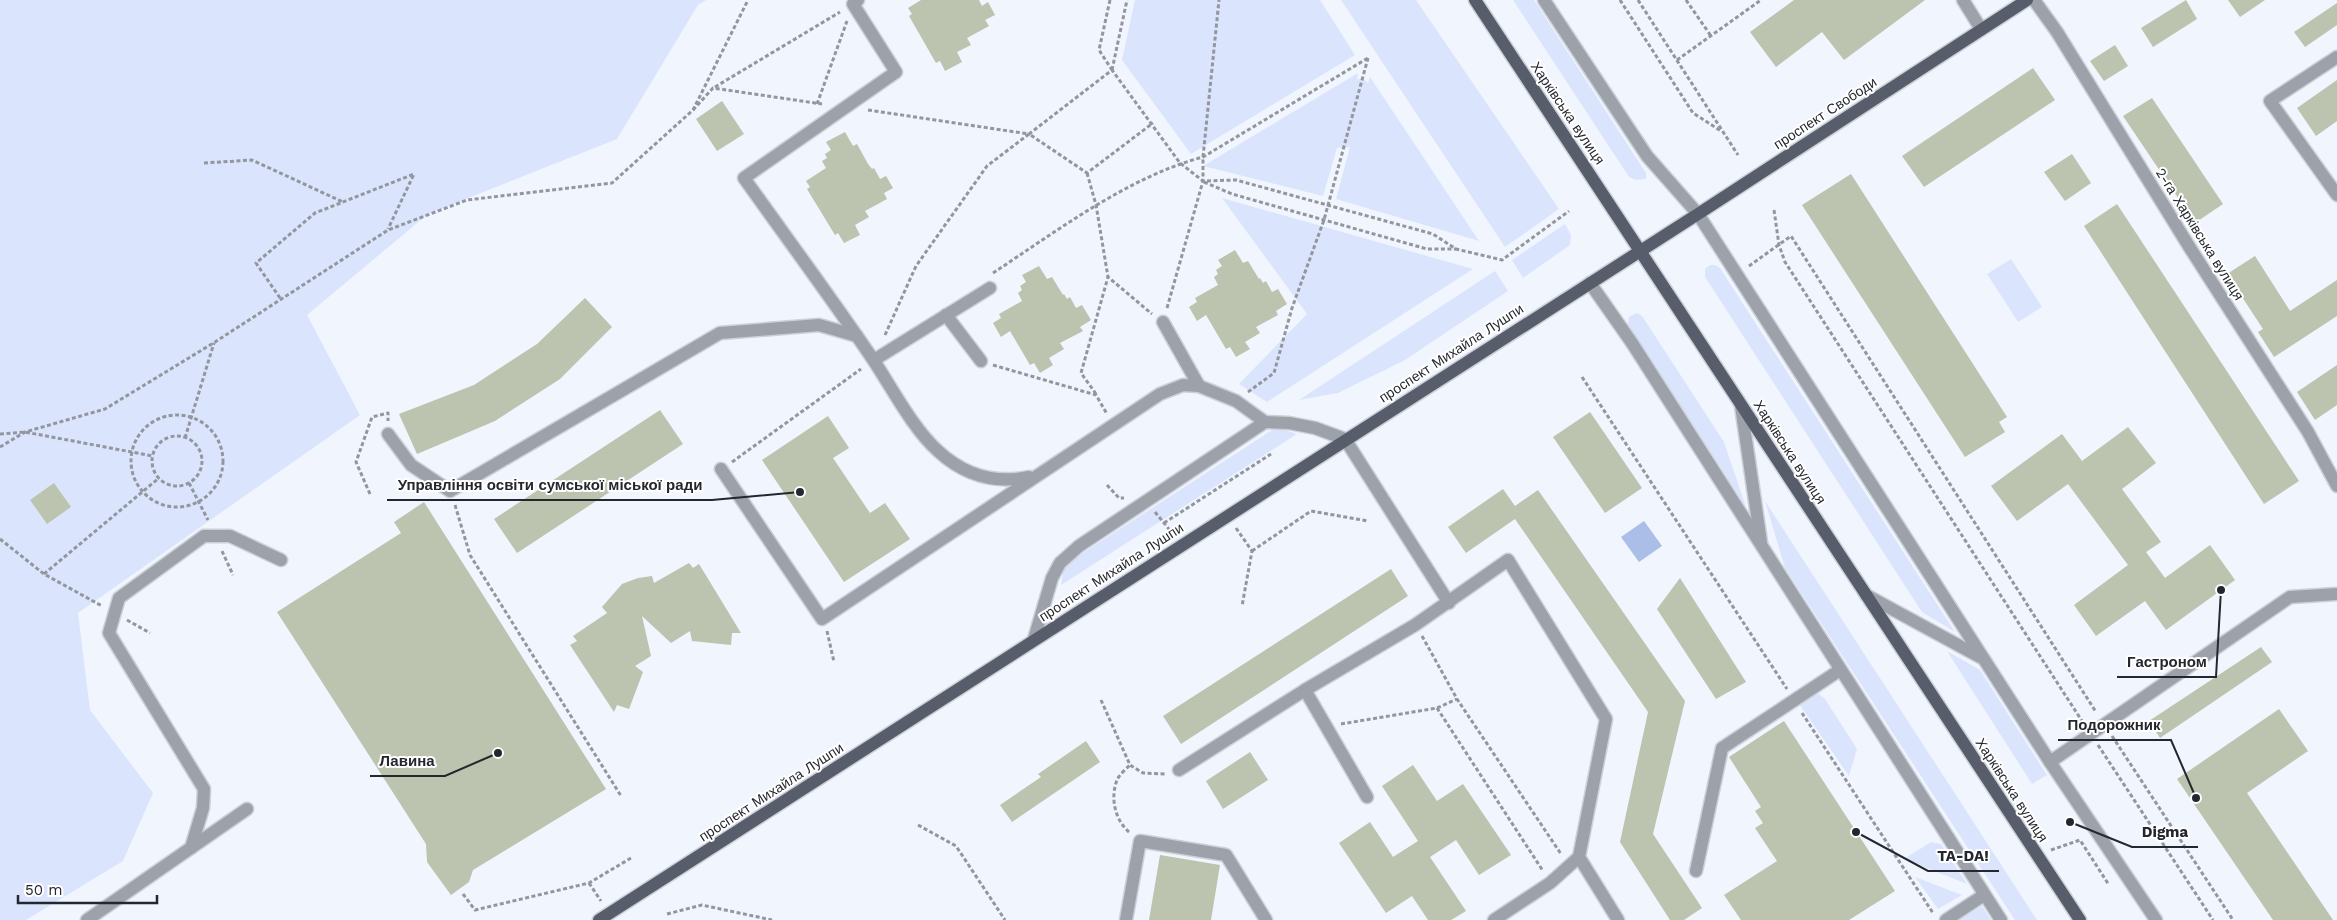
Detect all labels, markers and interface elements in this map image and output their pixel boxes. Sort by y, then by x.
street label: Харківська вулиця [1528,59,1608,167]
street label: проспект Свободи [1770,74,1880,152]
street label: 2-га Харківська вулиця [2153,165,2247,303]
street label: проспект Михайла Лушпи [1376,300,1526,406]
street label: Харківська вулиця [1751,397,1829,507]
callout: Управління освіти сумської міської ради [387,470,712,500]
text: Управління освіти сумської міської ради [398,476,702,494]
street label: проспект Михайла Лушпи [1036,519,1186,625]
callout: Гастроном [2117,647,2216,677]
text: Гастроном [2127,653,2207,671]
callout: Подорожник [2058,710,2171,740]
text: Подорожник [2068,716,2161,734]
street label: Харківська вулиця [1973,735,2051,845]
street label: проспект Михайла Лушпи [696,739,846,845]
callout: Лавина [370,746,445,776]
text: Лавина [379,752,435,770]
callout: Digma [2132,817,2198,847]
text: Digma [2142,823,2188,841]
callout: TA-DA! [1928,841,1999,871]
text: TA-DA! [1937,847,1989,865]
scale bar [18,872,156,904]
text: 50 m [25,881,62,899]

